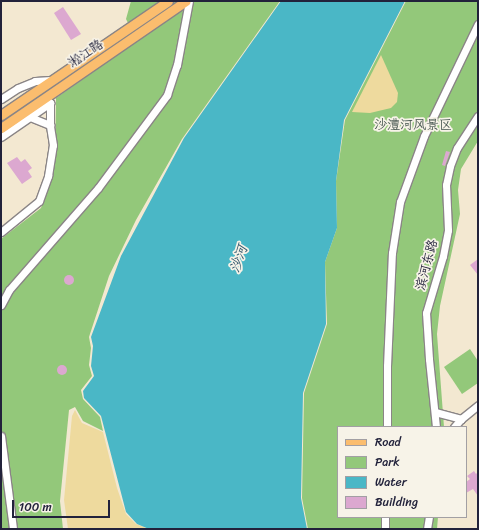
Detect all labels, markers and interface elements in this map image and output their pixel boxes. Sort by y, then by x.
street label: 淞江路 [65,37,107,71]
park label: 沙澧河风景区 [374,117,452,133]
street label: 滨河东路 [413,238,441,292]
water label: 沙河 [226,243,252,275]
legend [337,426,467,518]
text: Road [375,431,401,453]
text: Park [375,451,400,473]
text: Water [375,471,407,493]
text: Building [375,491,418,513]
scale bar [14,492,112,518]
text: 100 m [19,496,52,518]

